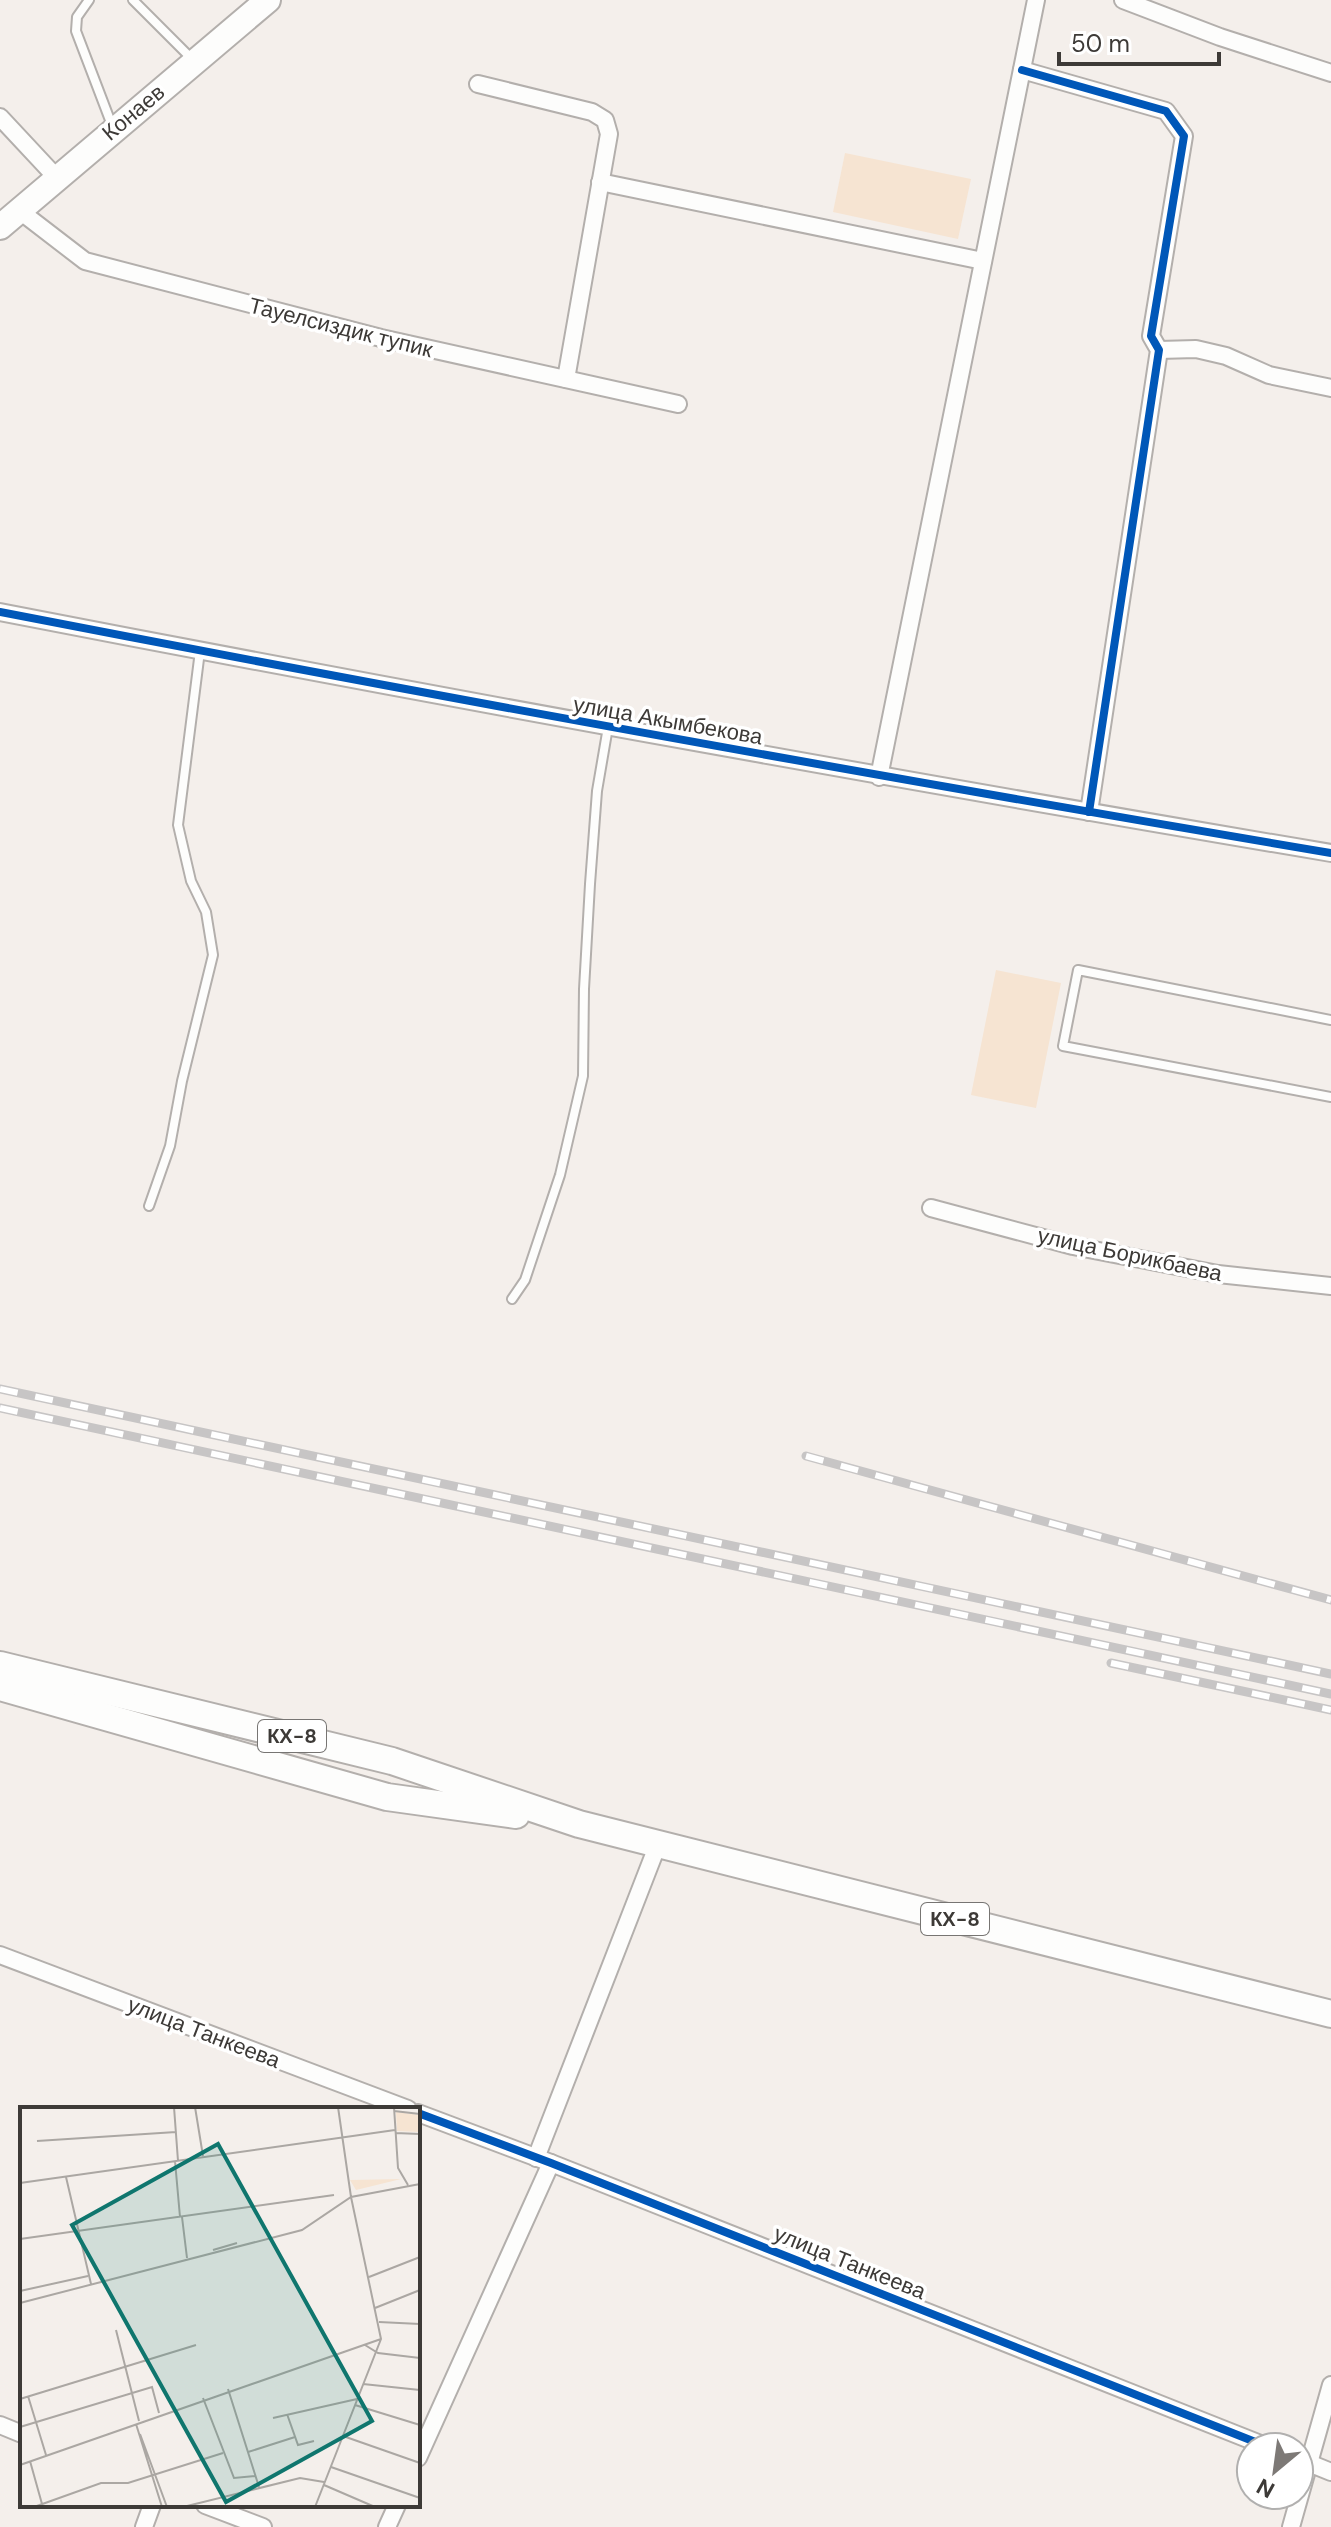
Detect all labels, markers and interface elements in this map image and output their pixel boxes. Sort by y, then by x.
scale bar [1059,16,1219,66]
text: 50 m [1071,28,1130,59]
street label: Конаев [96,78,171,147]
street label: Тауелсиздик тупик [246,291,436,364]
street label: улица Акымбекова [571,690,766,752]
street label: улица Борикбаева [1035,1221,1226,1288]
road number: КХ-8 [258,1720,326,1752]
road number: КХ-8 [921,1903,989,1935]
street label: улица Танкеева [123,1990,285,2075]
inset map [20,2107,420,2507]
street label: улица Танкеева [770,2219,931,2306]
north arrow [1235,2431,1315,2511]
text: N [1251,2471,1280,2505]

